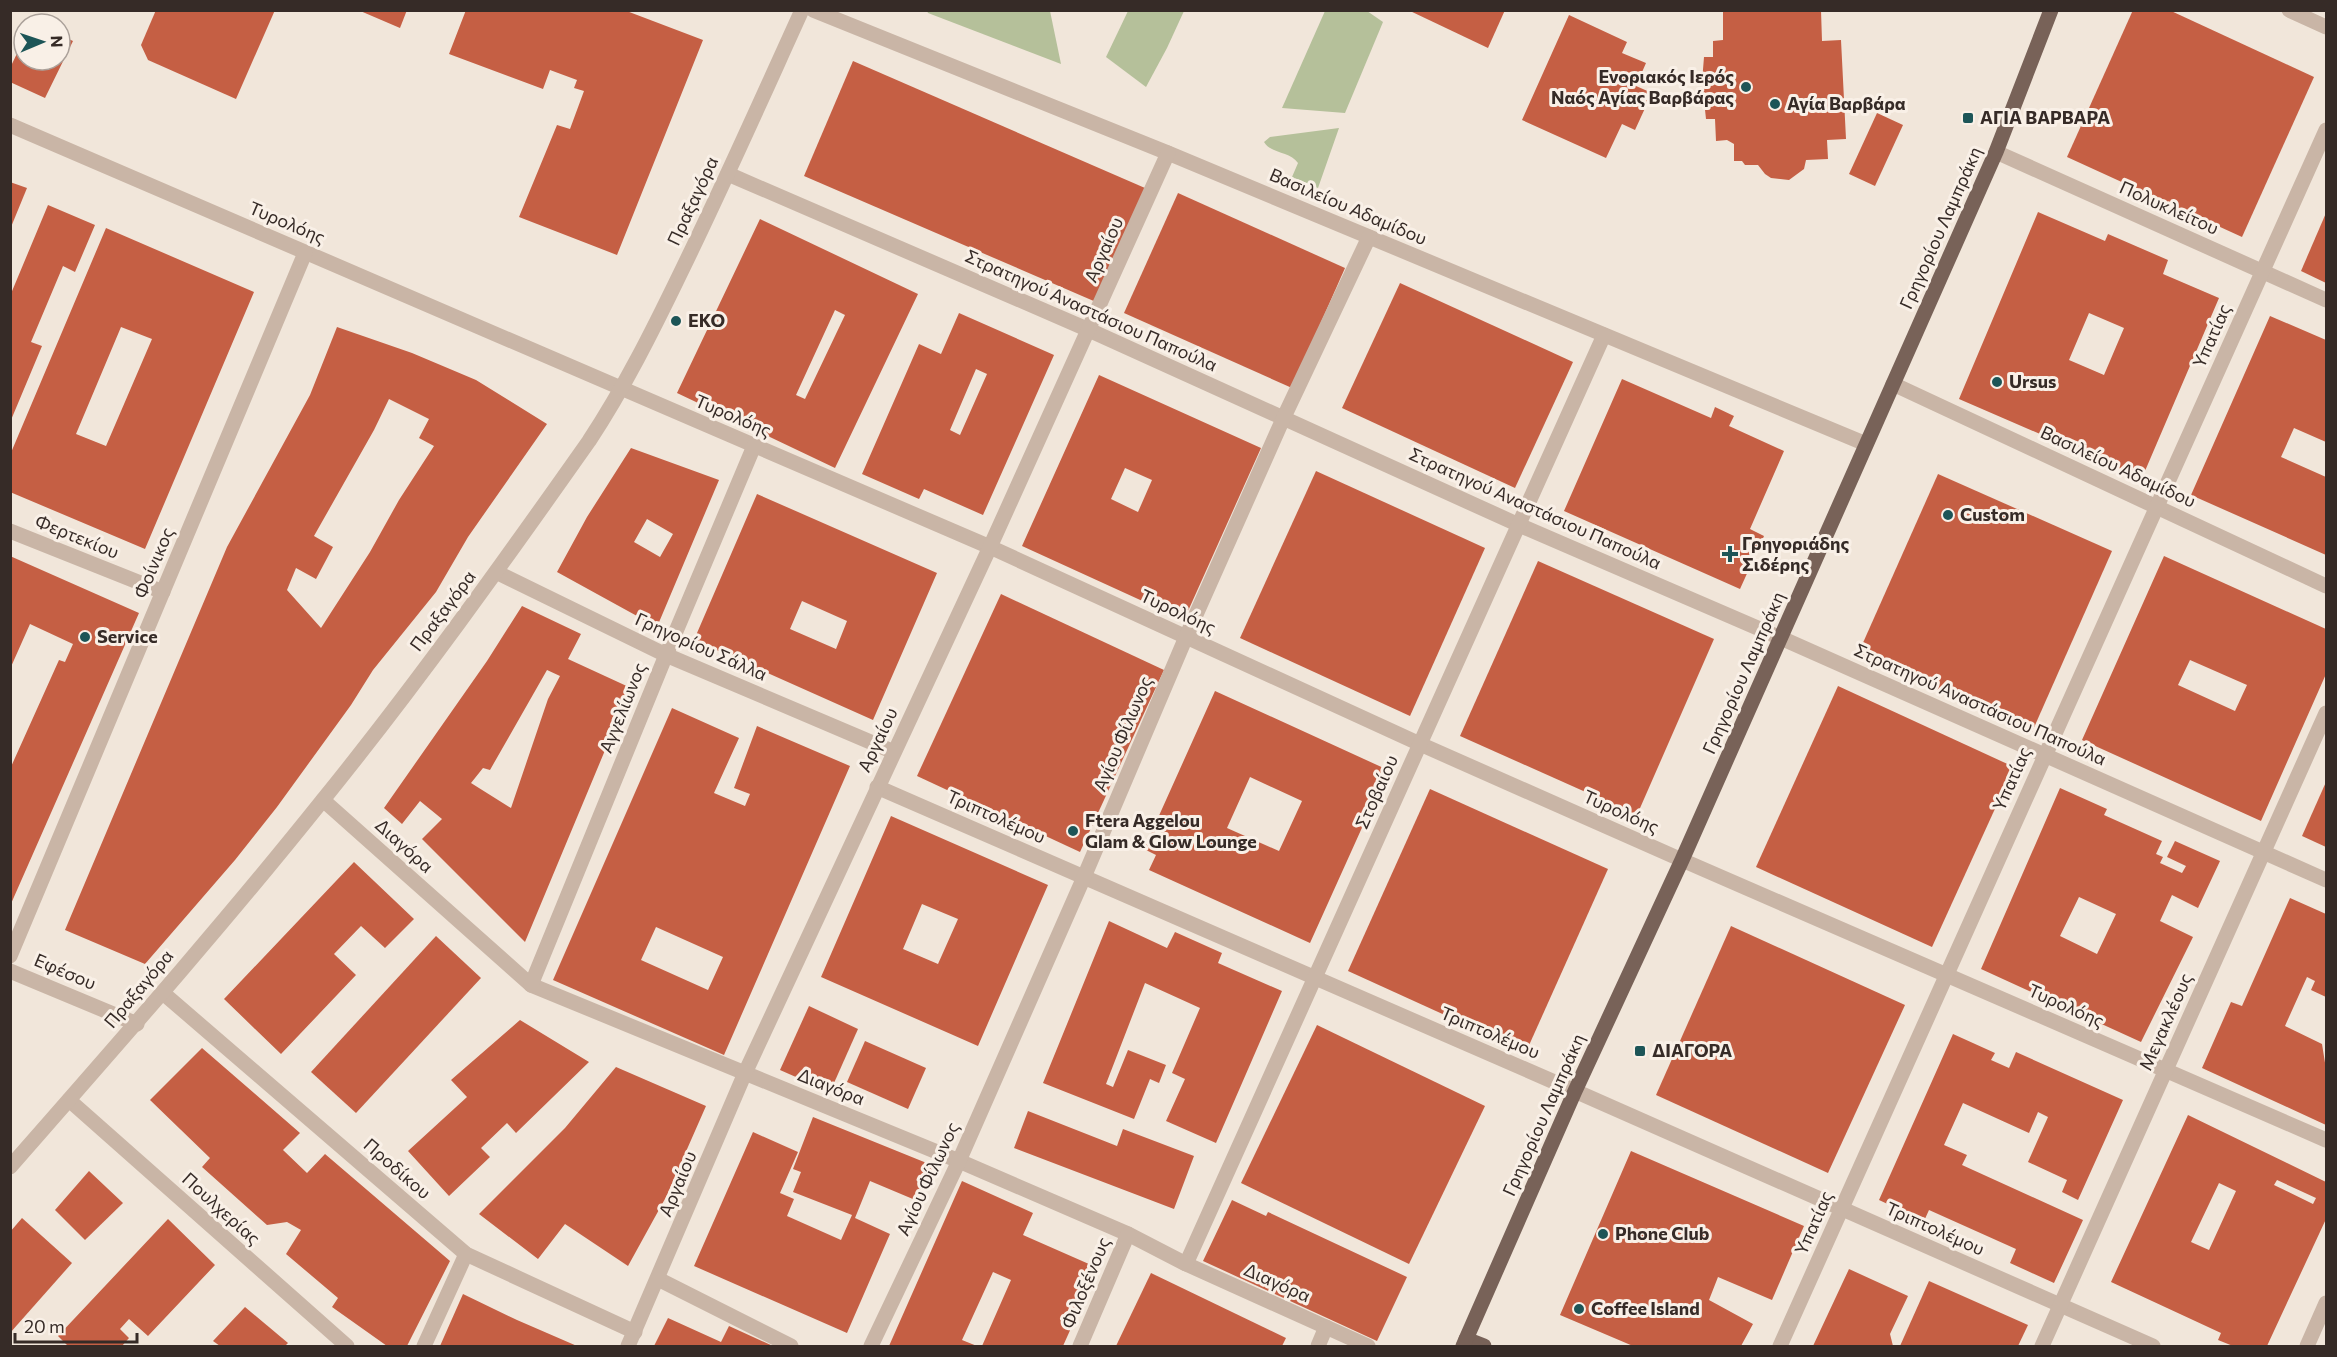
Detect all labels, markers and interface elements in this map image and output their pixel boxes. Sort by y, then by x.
north arrow [12,12,72,72]
text: N [48,35,67,48]
place label: Ενοριακός Ιερός Ναός Αγίας Βαρβάρας [1551,65,1734,108]
marker: Ενοριακός Ιερός Ναός Αγίας Βαρβάρας [1739,80,1753,94]
place label: Αγία Βαρβάρα [1787,92,1906,114]
marker: Αγία Βαρβάρα [1768,97,1782,111]
place label: ΑΓΙΑ ΒΑΡΒΑΡΑ [1980,106,2110,128]
marker: ΑΓΙΑ ΒΑΡΒΑΡΑ [1961,111,1975,125]
street label: Γρηγορίου Λαμπράκη [1894,143,1986,312]
street label: Πραξαγόρα [662,153,722,249]
street label: Βασιλείου Αδαμίδου [1266,163,1430,249]
street label: Πολυκλείτου [2116,175,2222,239]
street label: Τυρολόης [246,196,329,248]
street label: Αργαίου [1079,214,1127,286]
street label: Στρατηγού Αναστάσιου Παπούλα [962,244,1221,376]
street label: Υπατίας [2187,300,2235,371]
place label: EKO [688,309,725,331]
marker: EKO [669,314,683,328]
place label: Ursus [2009,370,2056,392]
marker: Ursus [1990,375,2004,389]
street label: Τυρολόης [692,389,775,441]
street label: Βασιλείου Αδαμίδου [2037,420,2200,512]
street label: Στρατηγού Αναστάσιου Παπούλα [1406,442,1665,574]
place label: Custom [1960,503,2025,525]
marker: Custom [1941,508,1955,522]
street label: Φερτεκίου [32,509,122,563]
street label: Φοίνικος [128,524,178,601]
place label: Γρηγοριάδης Σιδέρης [1742,532,1849,575]
marker: Γρηγοριάδης Σιδέρης [1723,547,1737,561]
street label: Πραξαγόρα [405,566,480,655]
street label: Τυρολόης [1137,584,1220,638]
street label: Γρηγορίου Λαμπράκη [1697,588,1789,757]
street label: Γρηγορίου Σάλλα [632,607,771,685]
place label: Service [97,625,158,647]
marker: Service [78,630,92,644]
street label: Στρατηγού Αναστάσιου Παπούλα [1851,638,2110,770]
street label: Αγγελίωνος [594,659,650,756]
street label: Αγίου Φίλωνος [1088,673,1156,794]
street label: Αργαίου [853,704,902,776]
street label: Υπατίας [1987,743,2035,814]
street label: Στοβαίου [1350,751,1402,832]
street label: Τριπτολέμου [944,785,1049,848]
street label: Τυρολόης [1580,785,1663,838]
place label: Ftera Aggelou Glam & Glow Lounge [1085,809,1257,852]
street label: Διαγόρα [371,814,438,877]
marker: Ftera Aggelou Glam & Glow Lounge [1066,824,1080,838]
street label: Πραξαγόρα [99,945,177,1032]
street label: Εφέσου [31,948,99,994]
street label: Μεγακλέους [2134,969,2196,1074]
street label: Τυρολόης [2025,979,2108,1032]
street label: Τριπτολέμου [1437,1001,1543,1063]
street label: Γρηγορίου Λαμπράκη [1497,1030,1589,1199]
place label: ΔΙΑΓΟΡΑ [1652,1039,1732,1061]
marker: ΔΙΑΓΟΡΑ [1633,1044,1647,1058]
street label: Διαγόρα [795,1063,868,1109]
street label: Αγίου Φίλωνος [891,1118,963,1239]
street label: Προδίκου [360,1133,436,1203]
street label: Αργαίου [653,1148,701,1220]
street label: Πουλχερίας [178,1167,265,1249]
street label: Υπατίας [1789,1187,1837,1258]
street label: Τριπτολέμου [1883,1197,1988,1260]
place label: Phone Club [1615,1222,1710,1244]
marker: Phone Club [1596,1227,1610,1241]
street label: Φιλοξένους [1056,1234,1114,1332]
street label: Διαγόρα [1241,1258,1314,1306]
place label: Coffee Island [1591,1297,1700,1319]
marker: Coffee Island [1572,1302,1586,1316]
scale bar [15,1306,136,1344]
text: 20 m [24,1315,65,1337]

